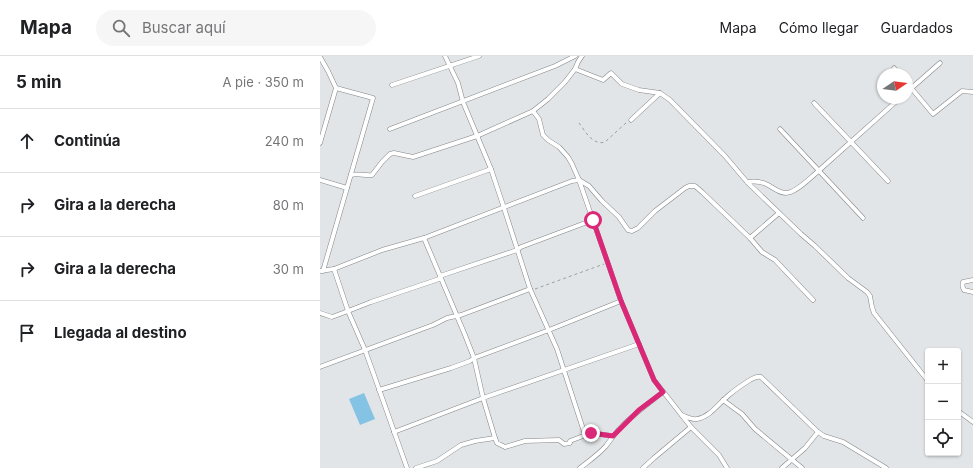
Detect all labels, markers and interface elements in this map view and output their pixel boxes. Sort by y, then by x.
search box [96,10,376,46]
text: Mapa [20,16,72,39]
icon: search [110,17,132,39]
text: Buscar aquí [142,18,226,37]
text: Mapa [720,19,757,36]
text: Cómo llegar [779,19,859,36]
text: Guardados [881,19,953,36]
north arrow [877,68,913,104]
text: 5 min [16,72,62,92]
text: A pie · 350 m [222,74,304,90]
icon: ahead [16,130,38,152]
text: Continúa [54,131,121,150]
text: 240 m [265,133,304,149]
icon: right [16,194,38,216]
text: Gira a la derecha [54,195,176,214]
text: 80 m [273,197,304,213]
route start [584,211,602,229]
icon: right [16,258,38,280]
text: Gira a la derecha [54,259,176,278]
text: 30 m [273,261,304,277]
icon: arrive [16,322,38,344]
text: Llegada al destino [54,323,187,342]
map controls [925,348,961,456]
button: + [925,348,961,384]
button: − [925,384,961,420]
button: locate [925,420,961,456]
route end [582,424,600,442]

